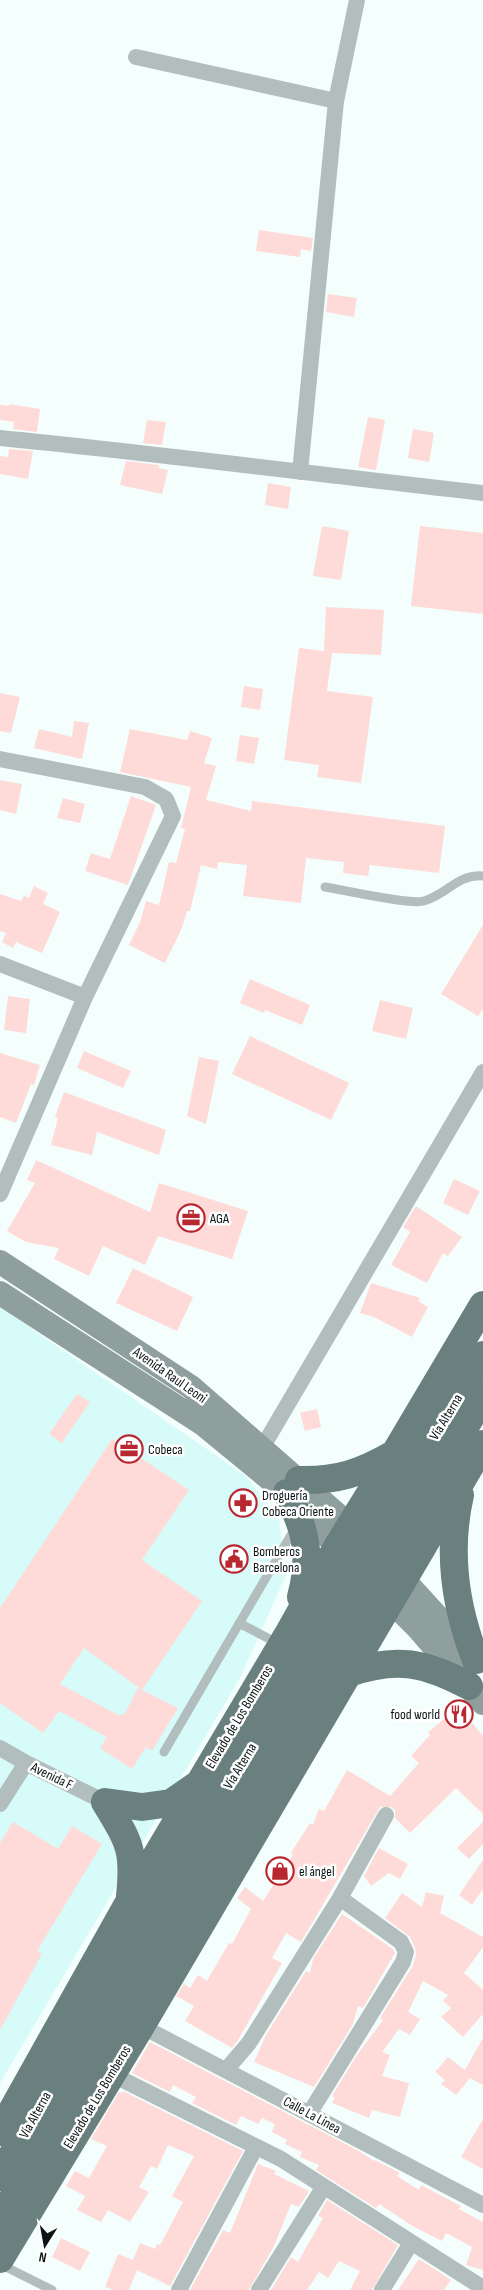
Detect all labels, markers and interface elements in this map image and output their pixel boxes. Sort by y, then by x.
office icon: AGA [176,1203,206,1233]
place label: AGA [209,1210,230,1227]
street label: Avenida Raul Leoni [129,1343,210,1407]
street label: Vía Alterna [426,1391,466,1443]
office icon: Cobeca [114,1434,144,1464]
place label: Cobeca [148,1441,183,1458]
place label: Droguería Cobeca Oriente [262,1487,334,1520]
pharmacy icon: Droguería Cobeca Oriente [228,1488,258,1518]
place label: Bomberos Barcelona [253,1543,300,1576]
public building icon: Bomberos Barcelona [219,1544,249,1574]
street label: Elevado de Los Bomberos [202,1662,276,1772]
restaurant icon: food world [444,1699,474,1729]
place label: food world [391,1706,440,1723]
street label: Vía Alterna [220,1740,260,1792]
street label: Avenida F [27,1758,76,1794]
shop icon: el ángel [265,1856,295,1886]
place label: el ángel [299,1863,335,1880]
street label: Elevado de Los Bomberos [60,2042,134,2152]
street label: Vía Alterna [15,2089,55,2141]
street label: Calle La Línea [280,2093,344,2137]
north arrow [20,2220,70,2270]
text: N [37,2248,48,2266]

